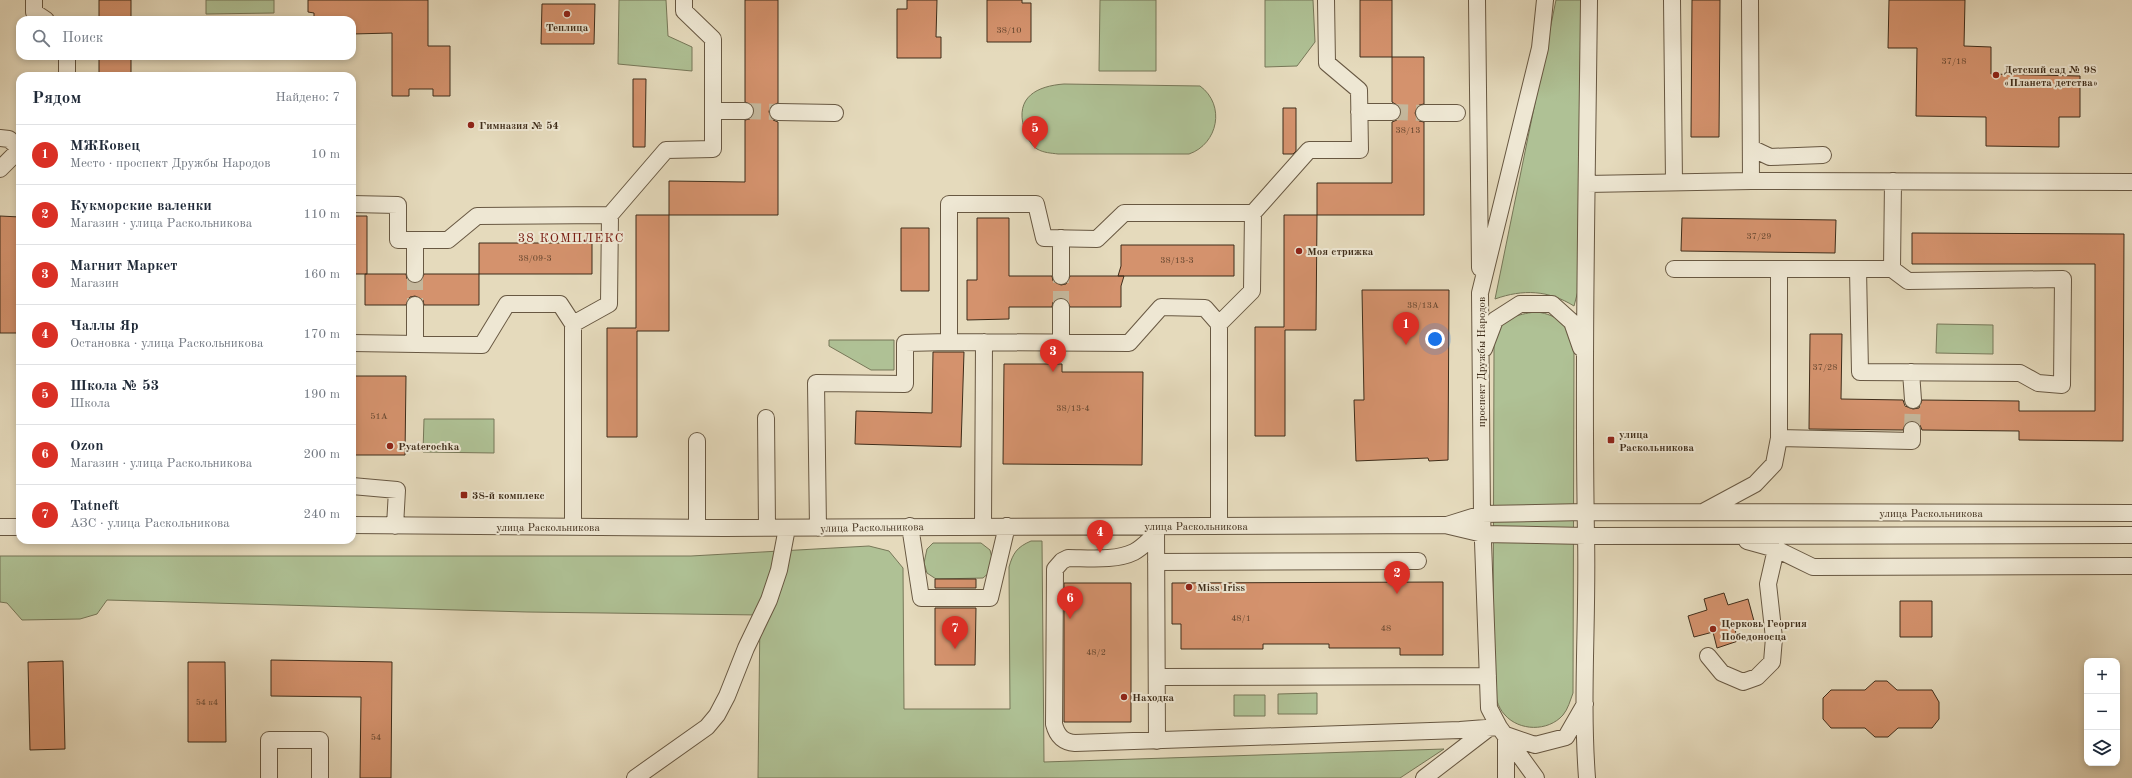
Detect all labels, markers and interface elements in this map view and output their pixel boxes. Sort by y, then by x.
marker: Теплица [562,9,572,19]
search box [16,16,356,60]
place label: Теплица [546,23,589,34]
house number: 38/10 [997,26,1021,35]
icon: search [30,27,52,49]
text: Поиск [62,31,103,46]
house number: 37/18 [1942,57,1966,66]
place label: Детский сад № 98 «Планета детства» [2004,65,2098,89]
marker: Детский сад № 98 «Планета детства» [1991,70,2001,80]
text: Рядом [32,90,81,107]
text: Найдено: 7 [276,91,340,104]
pin: 5 [1022,116,1048,149]
marker: Гимназия № 54 [466,120,476,130]
place label: Гимназия № 54 [479,121,559,132]
house number: 38/13 [1396,126,1420,135]
text: МЖКовец [70,139,140,154]
text: 1 [41,148,49,161]
text: 10 m [311,148,340,161]
text: Место · проспект Дружбы Народов [70,157,271,170]
text: Кукморские валенки [70,199,212,214]
text: 2 [41,208,49,221]
text: 110 m [303,208,340,221]
text: Магазин · улица Раскольникова [70,217,252,230]
district label: 38 КОМПЛЕКС [518,232,624,245]
house number: 37/29 [1747,232,1771,241]
marker: Моя стрижка [1294,246,1304,256]
place label: Моя стрижка [1307,247,1374,258]
house number: 38/09-3 [518,254,552,263]
house number: 38/13-3 [1160,256,1194,265]
text: Магнит Маркет [70,259,178,274]
text: 3 [41,268,49,281]
text: 160 m [303,268,340,281]
text: Магазин [70,277,119,290]
street label: проспект Дружбы Народов [1477,297,1488,427]
house number: 38/13А [1407,301,1439,310]
pin: 1 [1393,312,1419,345]
text: Чаллы Яр [70,319,139,334]
text: 4 [41,328,49,341]
text: 170 m [303,328,340,341]
your location [1425,329,1445,349]
text: Остановка · улица Раскольникова [70,337,264,350]
pin: 3 [1040,339,1066,372]
house number: 37/28 [1813,363,1837,372]
text: Школа № 53 [70,379,159,394]
text: 5 [41,388,49,401]
text: 190 m [303,388,340,401]
text: Школа [70,397,110,410]
house number: 38/13-4 [1056,404,1090,413]
house number: 51А [370,412,388,421]
place label: улица Раскольникова [1619,430,1695,454]
marker: улица Раскольникова [1606,435,1616,445]
text: Ozon [70,439,103,454]
marker: Pyaterochka [385,441,395,451]
place label: Pyaterochka [398,442,460,453]
text: 6 [41,448,49,461]
text: 200 m [303,448,340,461]
text: Магазин · улица Раскольникова [70,457,252,470]
marker: 38-й комплекс [459,490,469,500]
place label: 38-й комплекс [472,491,545,502]
text: Tatneft [70,499,119,514]
text: 7 [41,508,49,521]
text: 240 m [303,508,340,521]
street label: улица Раскольникова [1879,509,1983,520]
text: АЗС · улица Раскольникова [70,517,230,530]
pin: 4 [1087,520,1113,553]
street label: улица Раскольникова [820,522,924,535]
street label: улица Раскольникова [1144,522,1248,533]
street label: улица Раскольникова [496,523,600,534]
pin: 2 [1384,561,1410,594]
marker: Miss Iriss [1184,582,1194,592]
place label: Miss Iriss [1197,583,1245,594]
pin: 6 [1057,586,1083,619]
house number: 48/1 [1231,614,1251,623]
pin: 7 [942,616,968,649]
place label: Церковь Георгия Победоносца [1721,619,1807,643]
house number: 48 [1381,624,1391,633]
marker: Церковь Георгия Победоносца [1708,624,1718,634]
house number: 48/2 [1086,648,1106,657]
map controls [2084,658,2120,766]
button: + [2084,658,2120,694]
marker: Находка [1119,692,1129,702]
place label: Находка [1132,693,1175,704]
button: − [2084,694,2120,730]
house number: 54 к4 [196,698,218,707]
button: layers [2084,730,2120,766]
house number: 54 [371,733,381,742]

